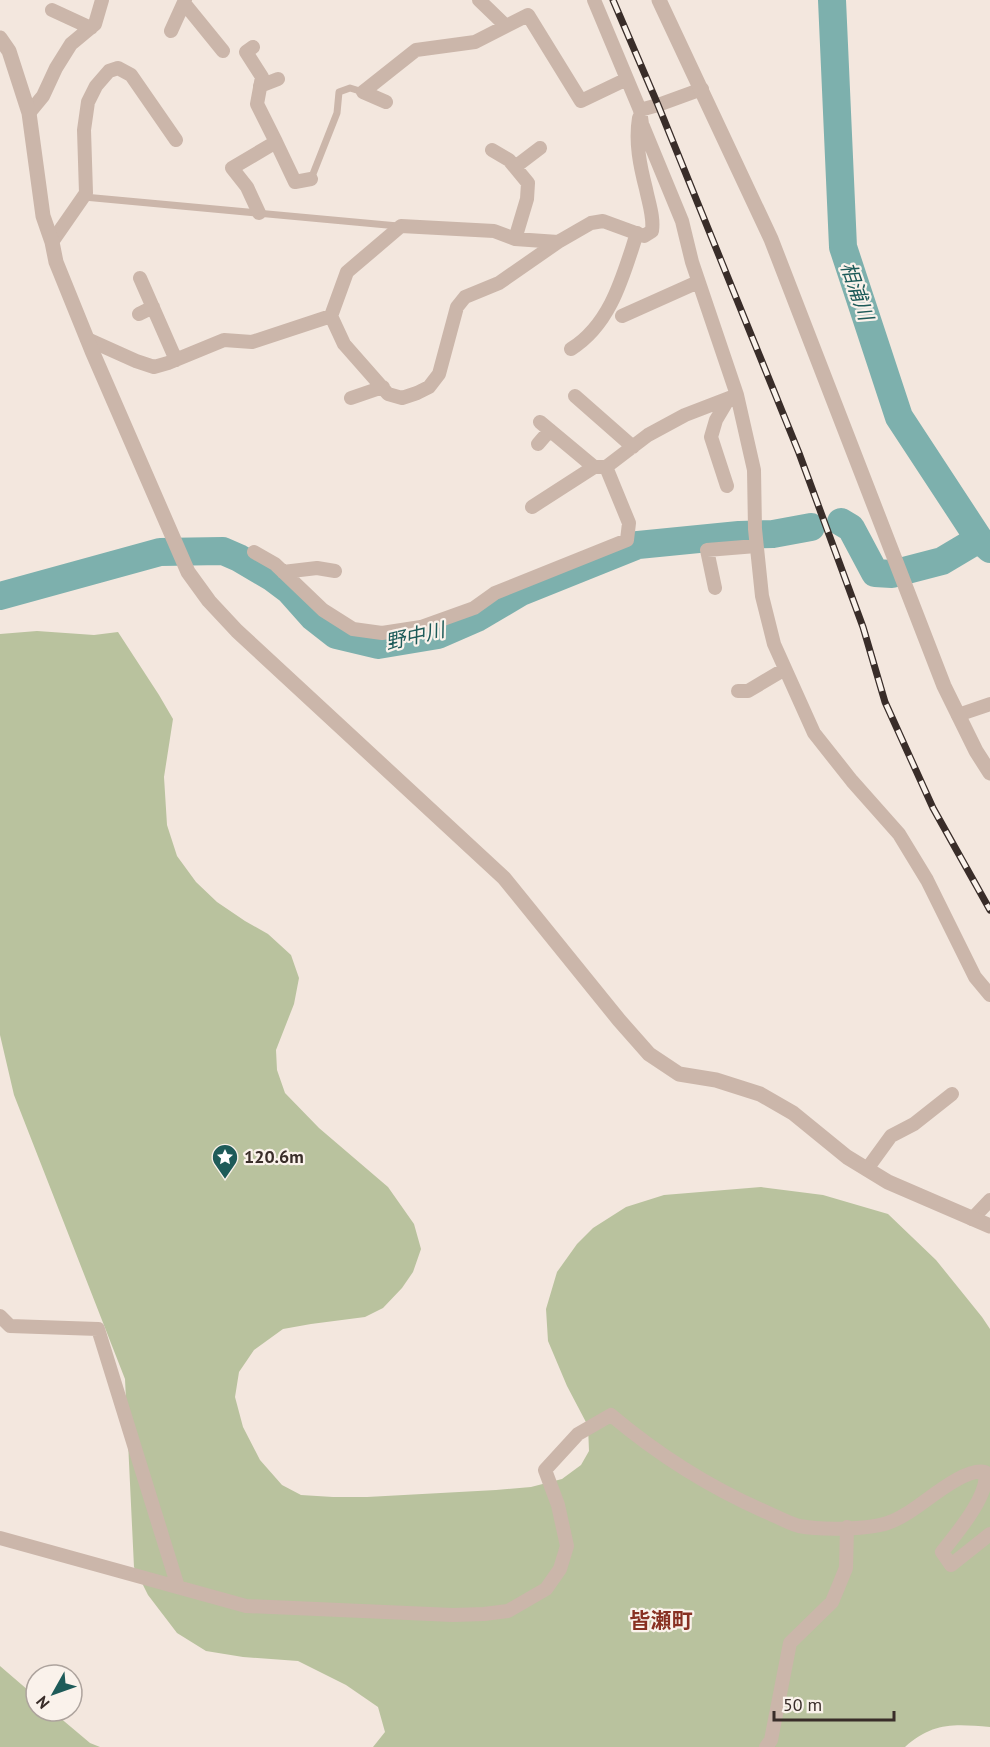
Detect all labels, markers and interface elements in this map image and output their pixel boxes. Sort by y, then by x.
water label: 相浦川 [835,258,880,325]
water label: 野中川 [383,616,449,655]
place icon: 120.6m [210,1142,240,1180]
place label: 120.6m [244,1145,304,1168]
district label: 皆瀬町 [630,1607,693,1634]
north arrow [24,1663,84,1723]
scale bar [774,1684,894,1722]
text: N [31,1692,54,1713]
text: 50 m [783,1693,822,1716]

